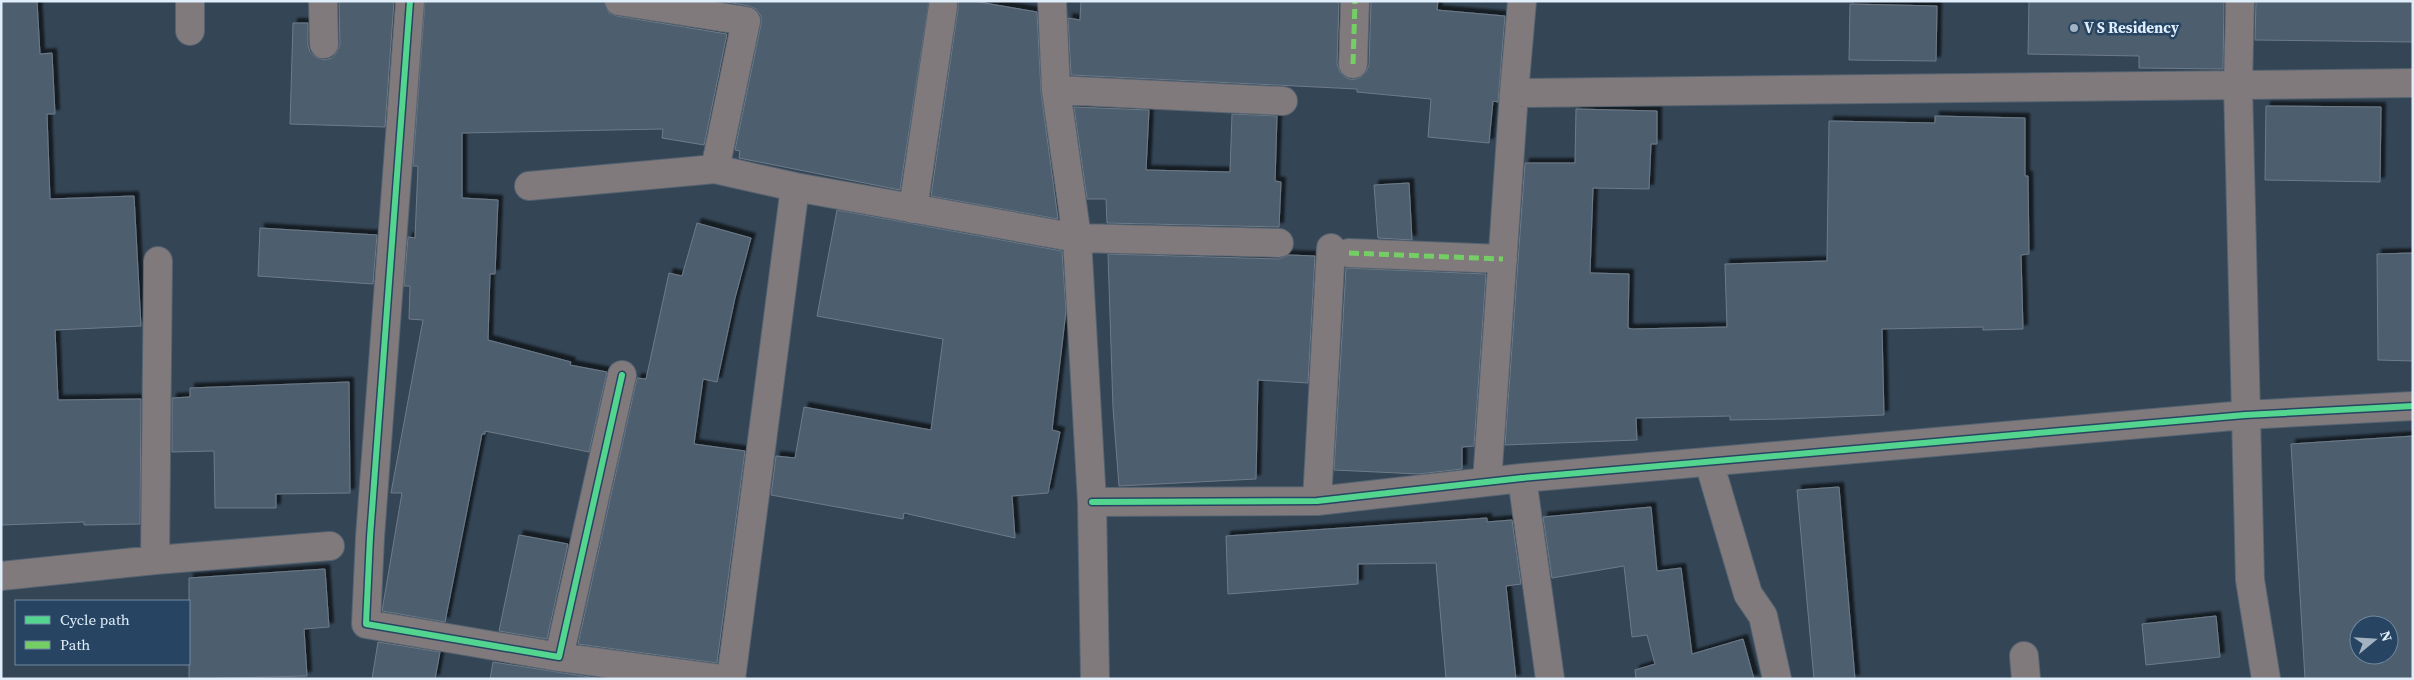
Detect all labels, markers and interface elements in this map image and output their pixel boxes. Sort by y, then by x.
place label: V S Residency [2084,17,2179,38]
marker: V S Residency [2068,22,2080,34]
legend [15,600,190,665]
text: Cycle path [60,609,130,630]
north arrow [2349,615,2399,665]
text: N [2375,628,2397,644]
text: Path [60,634,90,655]

